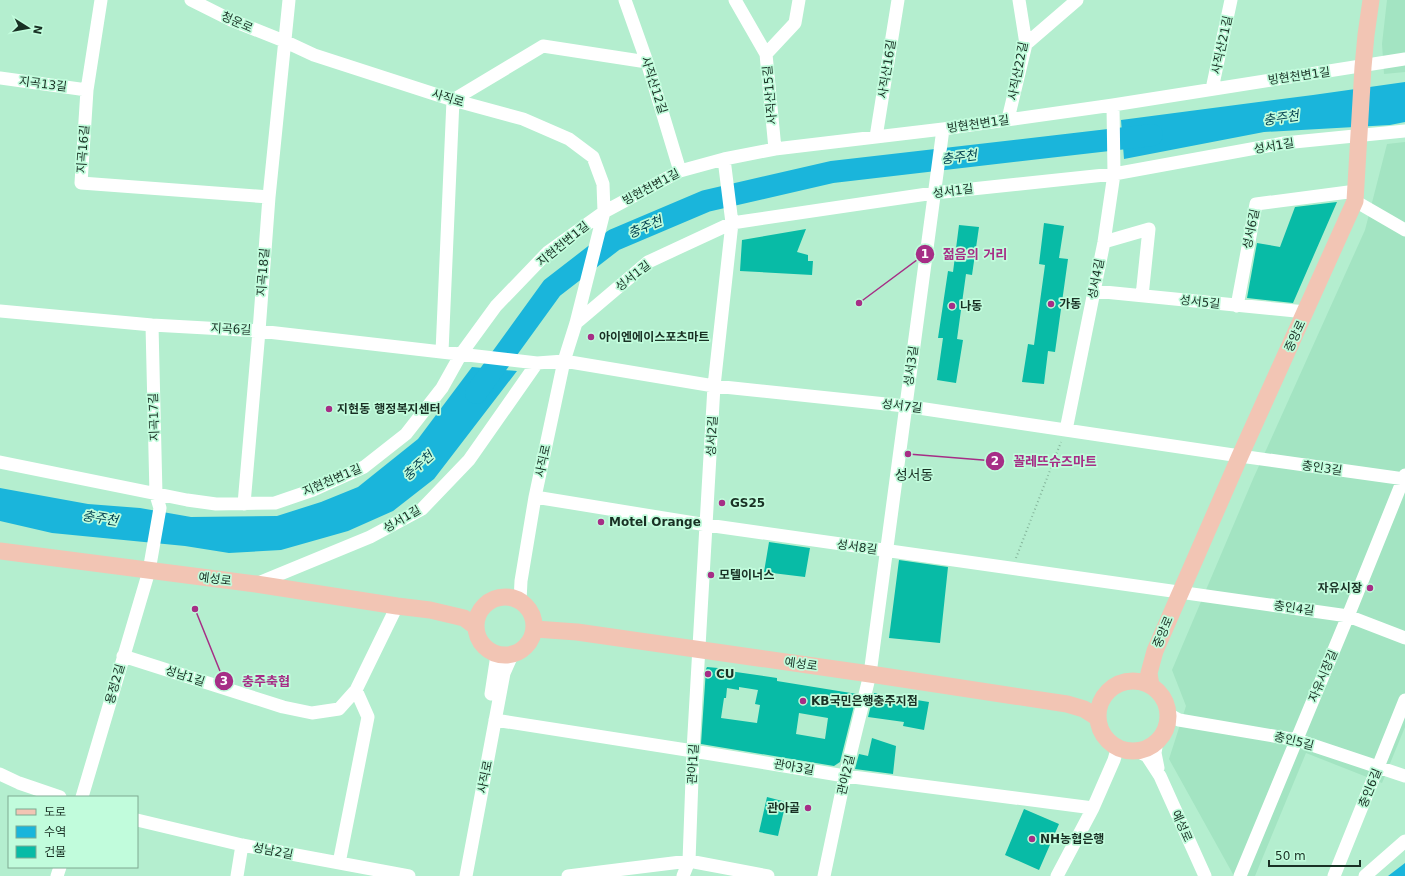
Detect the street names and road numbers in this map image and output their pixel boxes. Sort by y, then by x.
street label: 청운로 [219,9,255,35]
street label: 사직산21길 [1209,14,1235,76]
street label: 사직산16길 [875,39,899,99]
street label: 사직산22길 [1005,40,1031,102]
street label: 사직산12길 [638,55,670,115]
street label: 사직산15길 [760,65,780,125]
street label: 빙현천변1길 [1267,65,1331,87]
street label: 지곡13길 [18,74,68,94]
street label: 사직로 [430,86,466,110]
street label: 빙현천변1길 [946,113,1010,135]
street label: 지곡16길 [74,124,92,174]
street label: 성서1길 [1253,136,1295,156]
street label: 빙현천변1길 [620,166,682,208]
street label: 성서1길 [932,182,974,200]
street label: 성서6길 [1240,208,1262,250]
street label: 지현천변1길 [534,219,592,269]
street label: 지곡18길 [254,247,272,297]
street label: 성서1길 [613,258,653,294]
street label: 성서4길 [1085,258,1107,300]
street label: 성서5길 [1179,293,1221,311]
street label: 중앙로 [1282,318,1308,354]
street label: 지곡6길 [210,321,252,337]
street label: 성서3길 [901,345,921,387]
street label: 지곡17길 [146,393,162,441]
street label: 성서7길 [881,397,923,415]
street label: 성서2길 [704,415,720,457]
street label: 사직로 [533,443,553,479]
street label: 충인3길 [1301,458,1343,478]
street label: 지현천변1길 [300,461,364,499]
street label: 성서1길 [381,503,423,535]
street label: 성서8길 [836,537,878,557]
street label: 예성로 [198,570,232,588]
street label: 충인4길 [1273,598,1315,618]
street label: 중앙로 [1150,614,1176,650]
street label: 자유시장길 [1306,648,1340,704]
street label: 예성로 [784,655,818,673]
street label: 용정2길 [103,662,127,706]
street label: 성남1길 [163,663,207,689]
street label: 충인5길 [1273,729,1315,753]
street label: 관아1길 [685,743,701,785]
street label: 관아2길 [835,754,857,796]
street label: 관아3길 [773,757,815,777]
street label: 사직로 [475,759,495,795]
street label: 충인6길 [1356,766,1384,810]
street label: 예성로 [1169,808,1195,844]
street label: 성남2길 [252,840,294,862]

